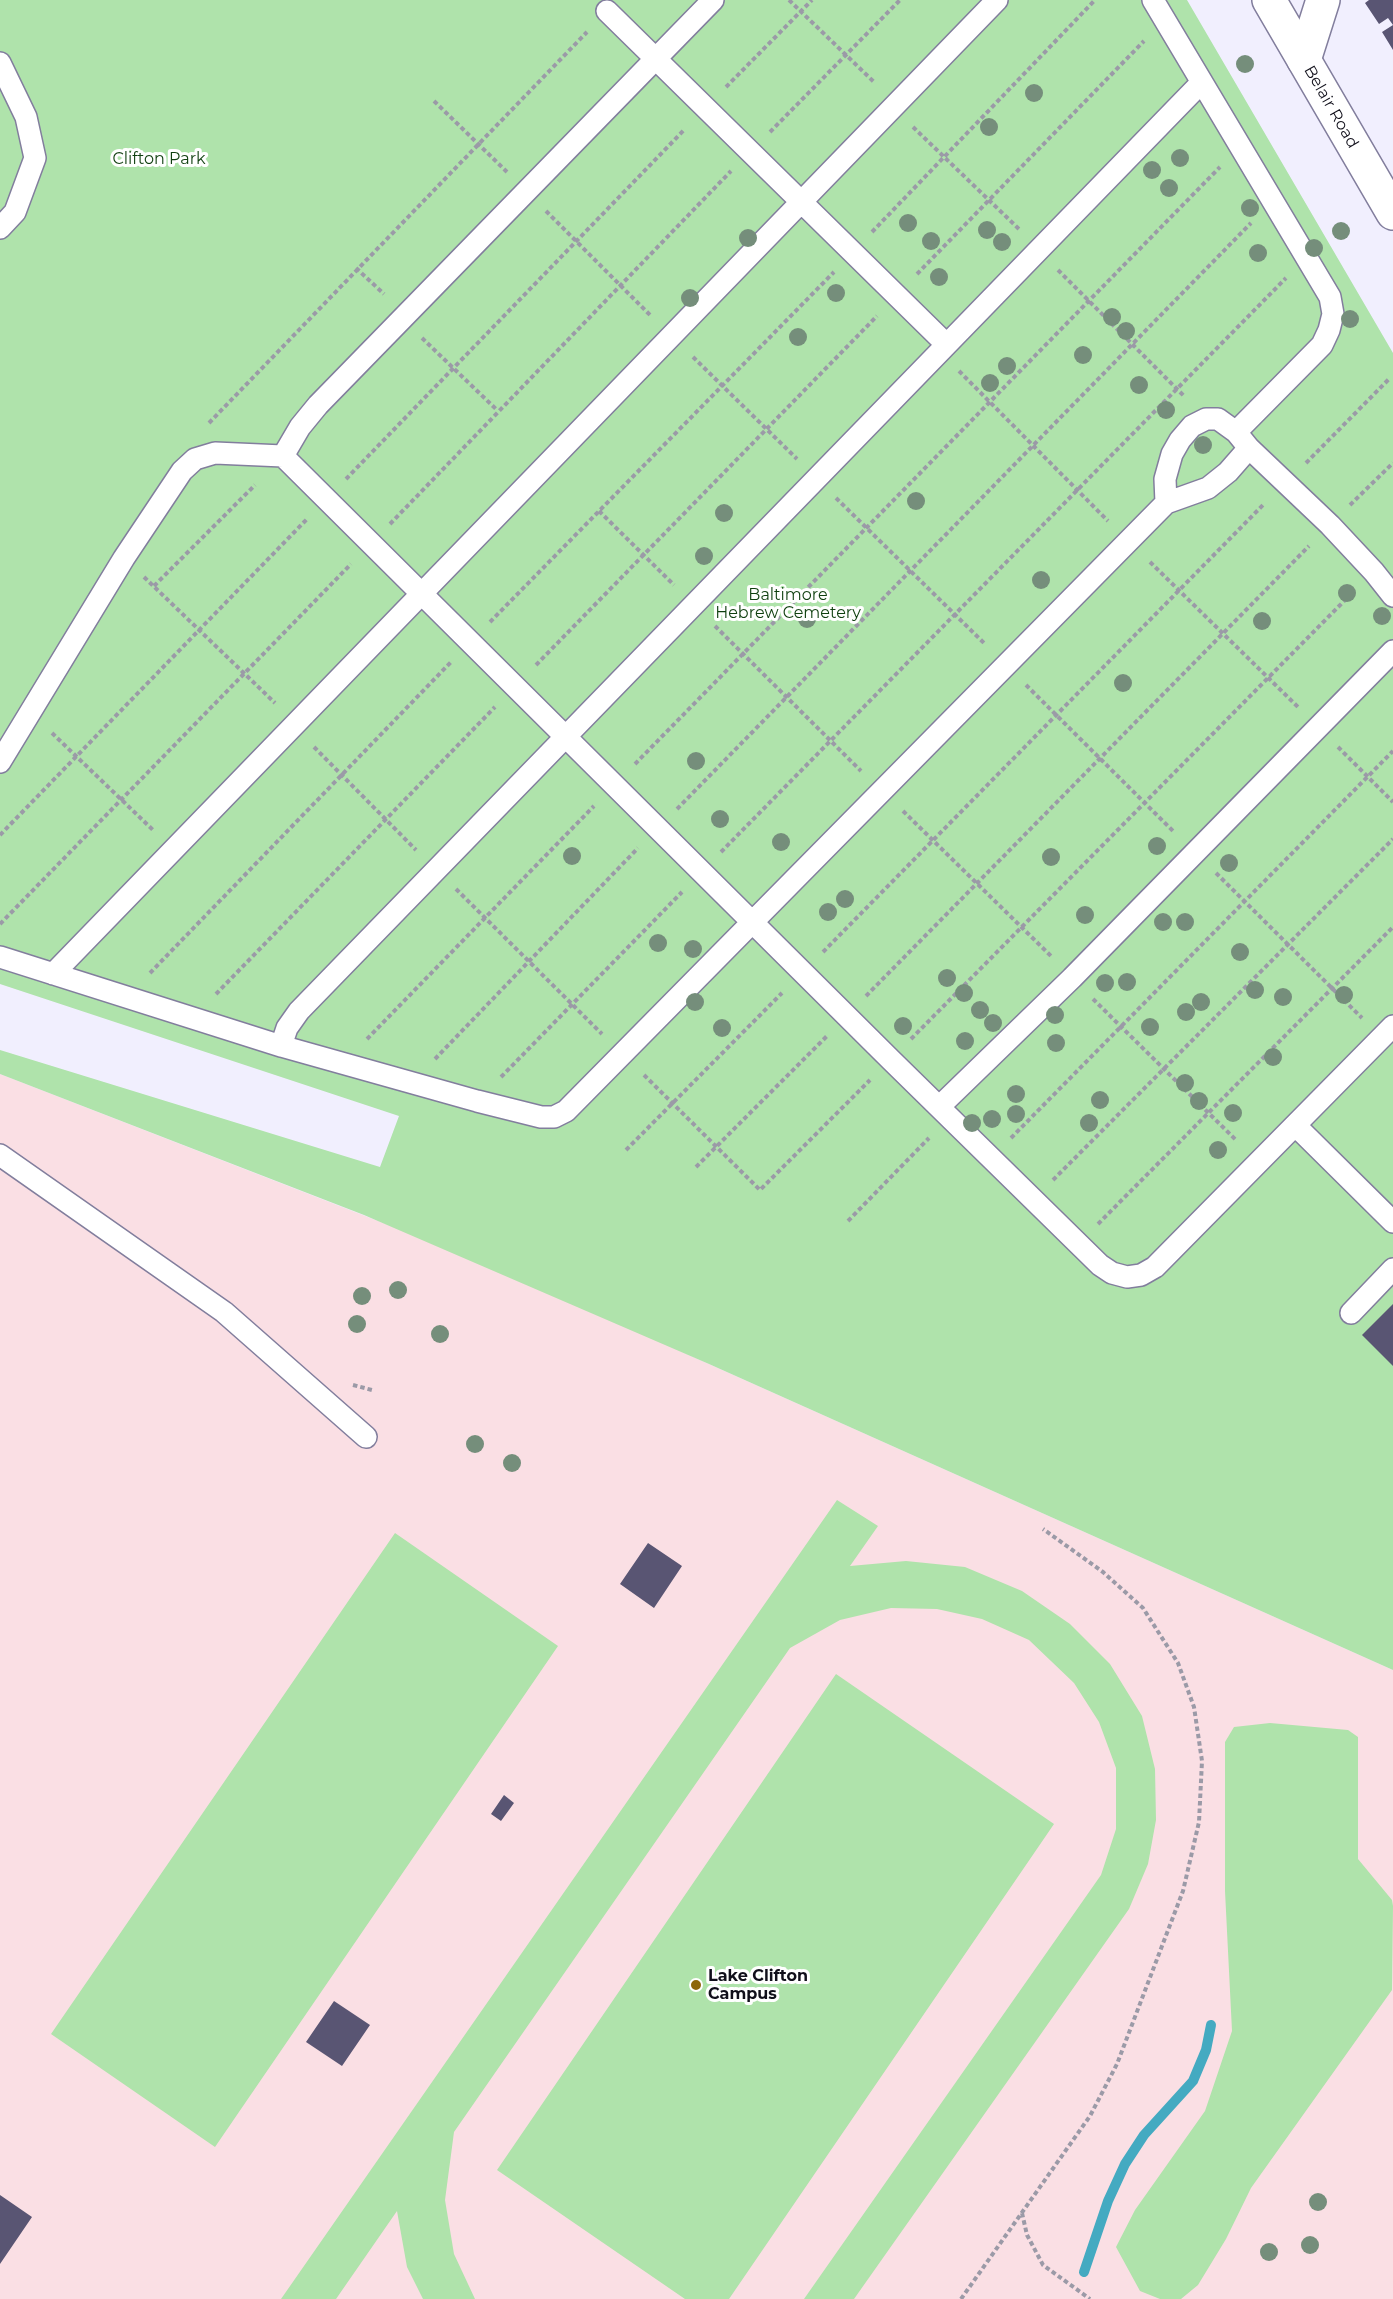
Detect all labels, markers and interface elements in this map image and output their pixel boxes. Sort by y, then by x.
street label: Belair Road [1300,62,1362,152]
park label: Clifton Park [112,149,206,169]
park label: Baltimore Hebrew Cemetery [715,585,861,623]
place label: Lake Clifton Campus [708,1966,808,2004]
marker: Lake Clifton Campus [689,1978,703,1992]

